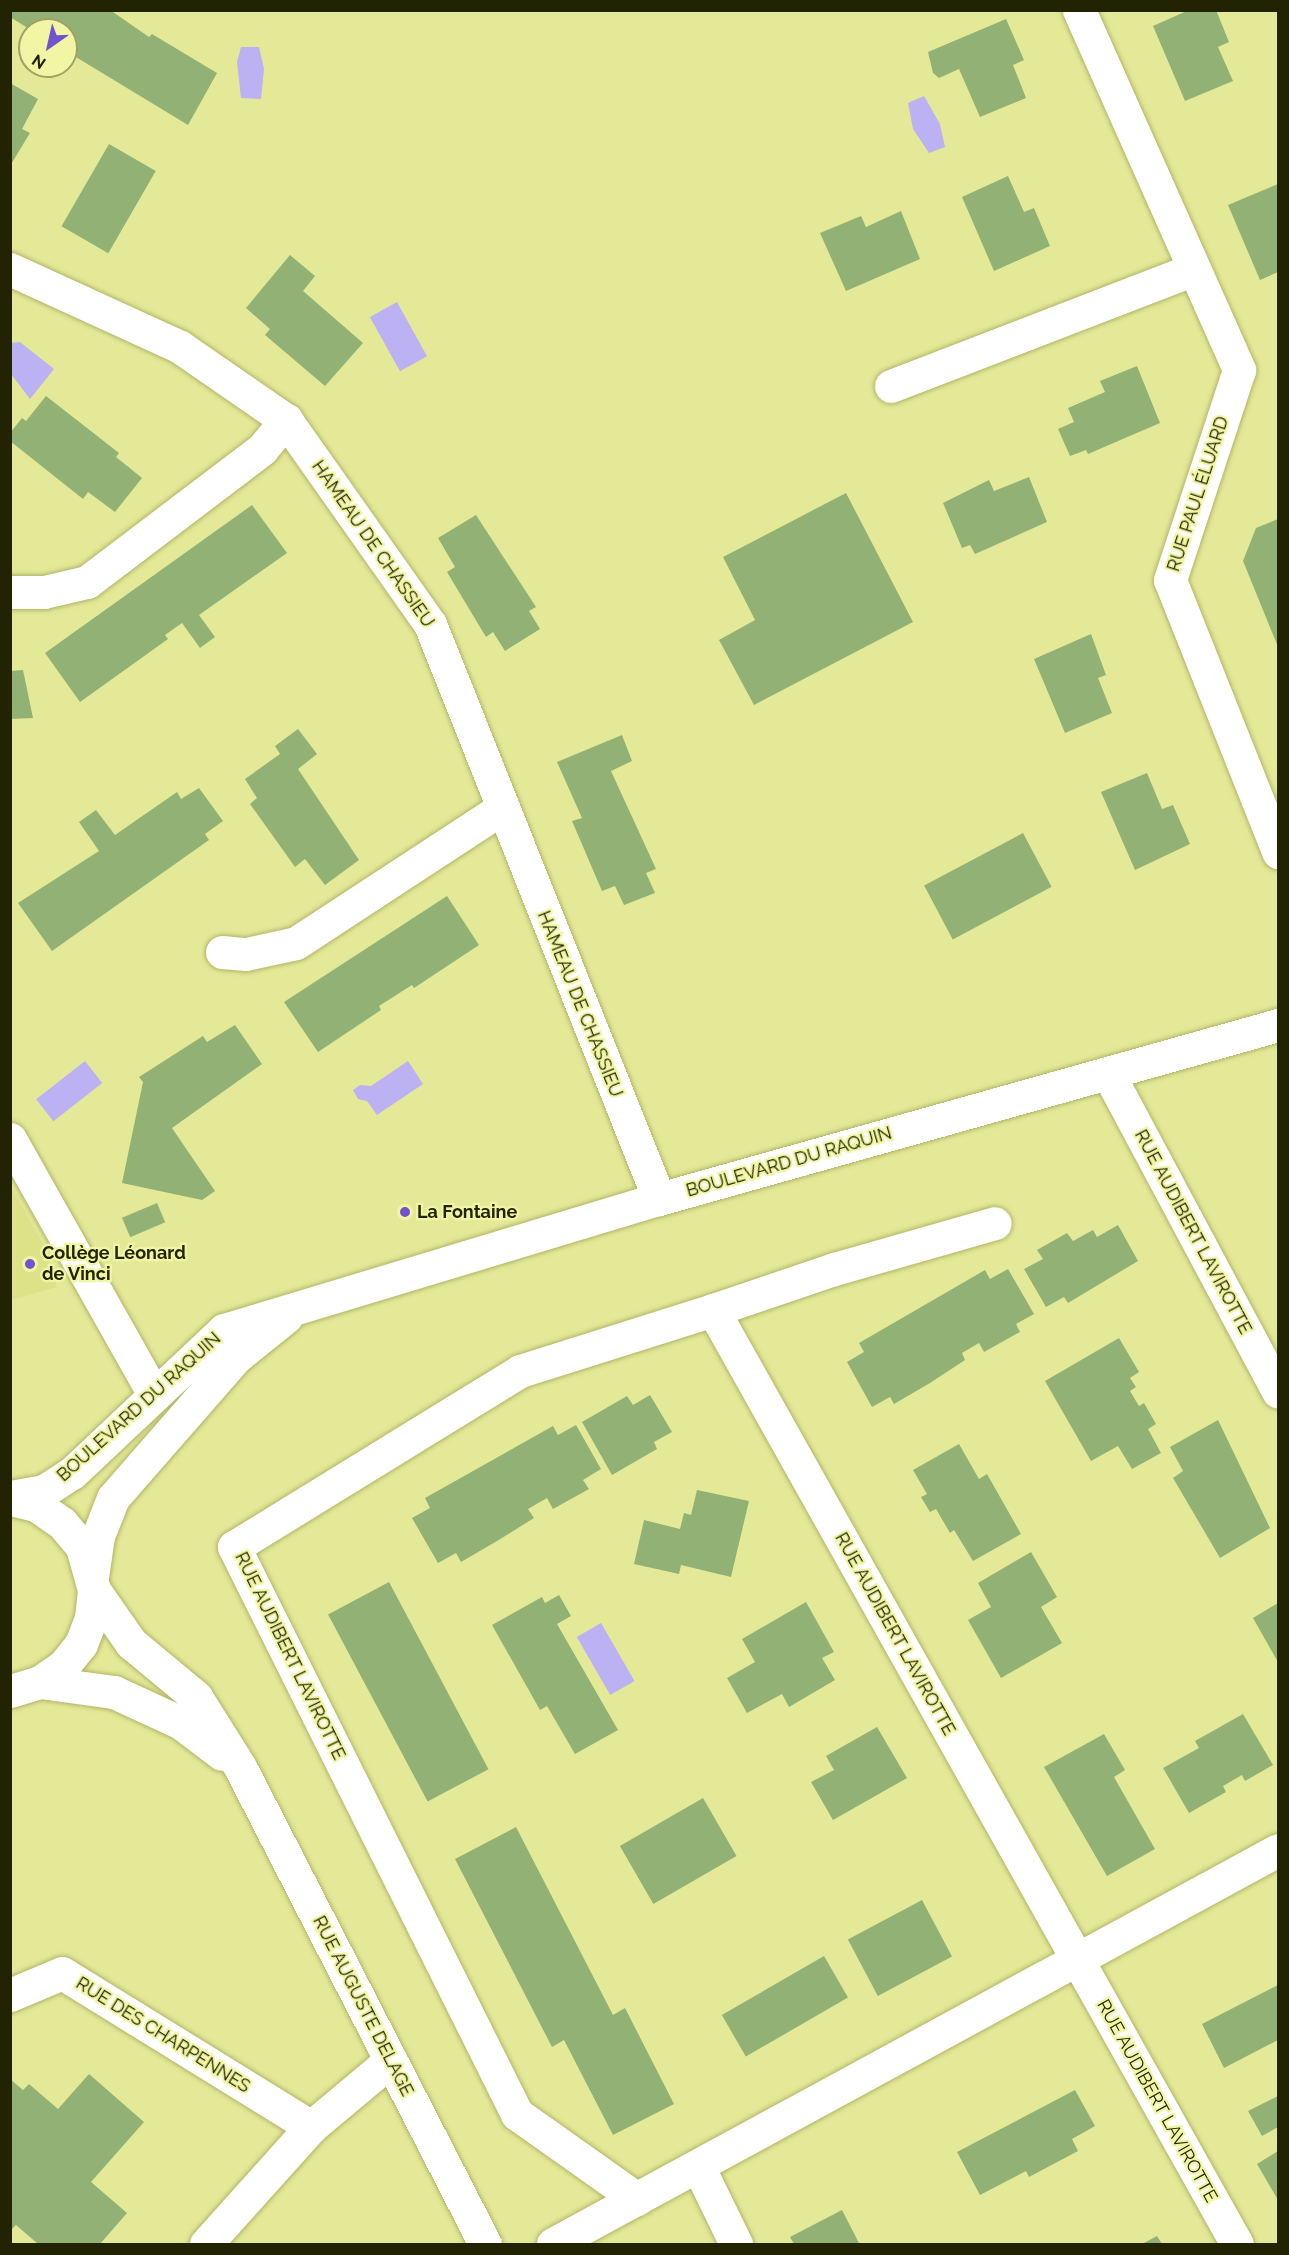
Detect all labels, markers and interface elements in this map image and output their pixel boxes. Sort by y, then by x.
north arrow [18,18,78,78]
text: N [28,50,49,73]
street label: RUE PAUL ÉLUARD [1163,413,1233,575]
street label: HAMEAU DE CHASSIEU [307,456,439,632]
street label: HAMEAU DE CHASSIEU [533,908,627,1100]
street label: BOULEVARD DU RAQUIN [684,1122,894,1202]
street label: RUE AUDIBERT LAVIROTTE [1130,1126,1256,1338]
place label: La Fontaine [417,1201,517,1223]
marker: La Fontaine [398,1205,412,1219]
place label: Collège Léonard de Vinci [42,1243,186,1286]
marker: Collège Léonard de Vinci [23,1257,37,1271]
street label: BOULEVARD DU RAQUIN [53,1328,225,1486]
street label: RUE AUDIBERT LAVIROTTE [830,1528,960,1740]
street label: RUE AUDIBERT LAVIROTTE [230,1548,350,1764]
street label: RUE AUGUSTE DELAGE [308,1912,418,2100]
street label: RUE DES CHARPENNES [72,1972,254,2098]
street label: RUE AUDIBERT LAVIROTTE [1092,1995,1222,2207]

